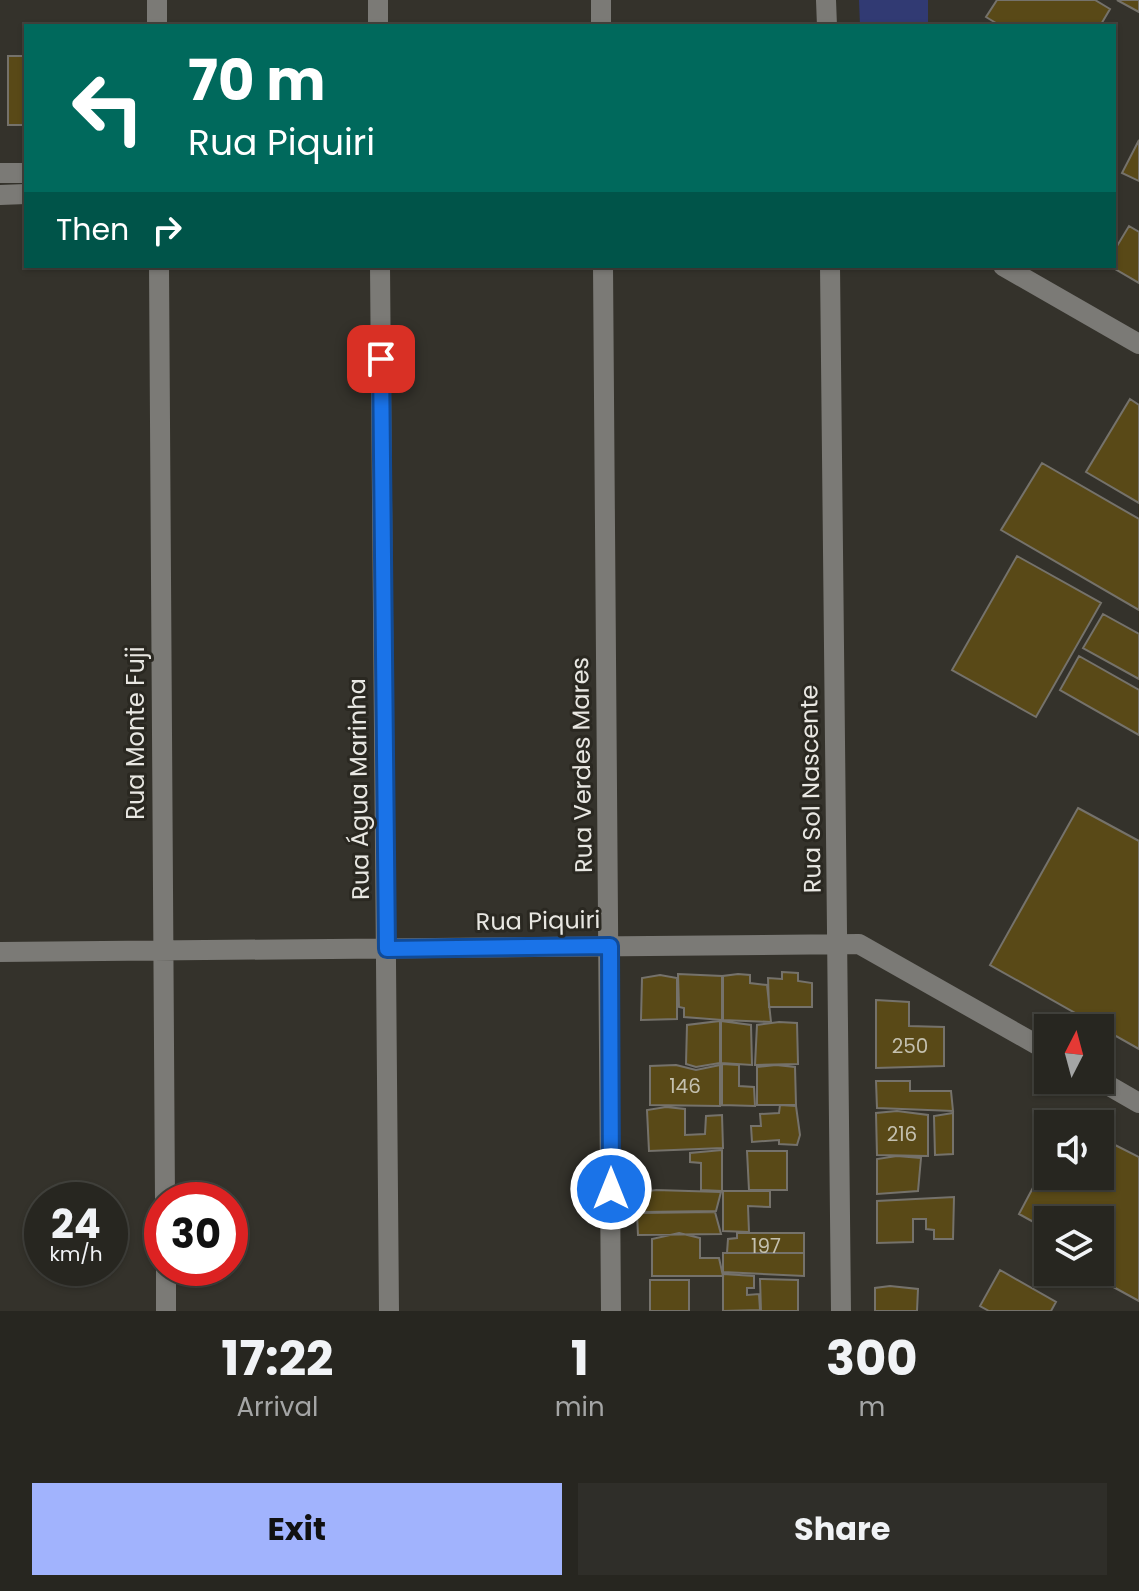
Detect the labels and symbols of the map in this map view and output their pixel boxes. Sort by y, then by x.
pin [347,325,415,393]
street label: Rua Monte Fuji [119,646,152,820]
street label: Rua Verdes Mares [563,657,600,873]
street label: Rua Água Marinha [340,678,377,900]
street label: Rua Sol Nascente [792,685,829,893]
street label: Rua Piquiri [475,903,601,938]
north arrow [1034,1014,1114,1094]
house number: 250 [892,1032,928,1060]
house number: 146 [669,1072,701,1100]
house number: 216 [887,1120,917,1148]
position arrow [569,1147,653,1231]
speed limit sign: 30 [144,1182,248,1286]
house number: 197 [751,1232,781,1260]

